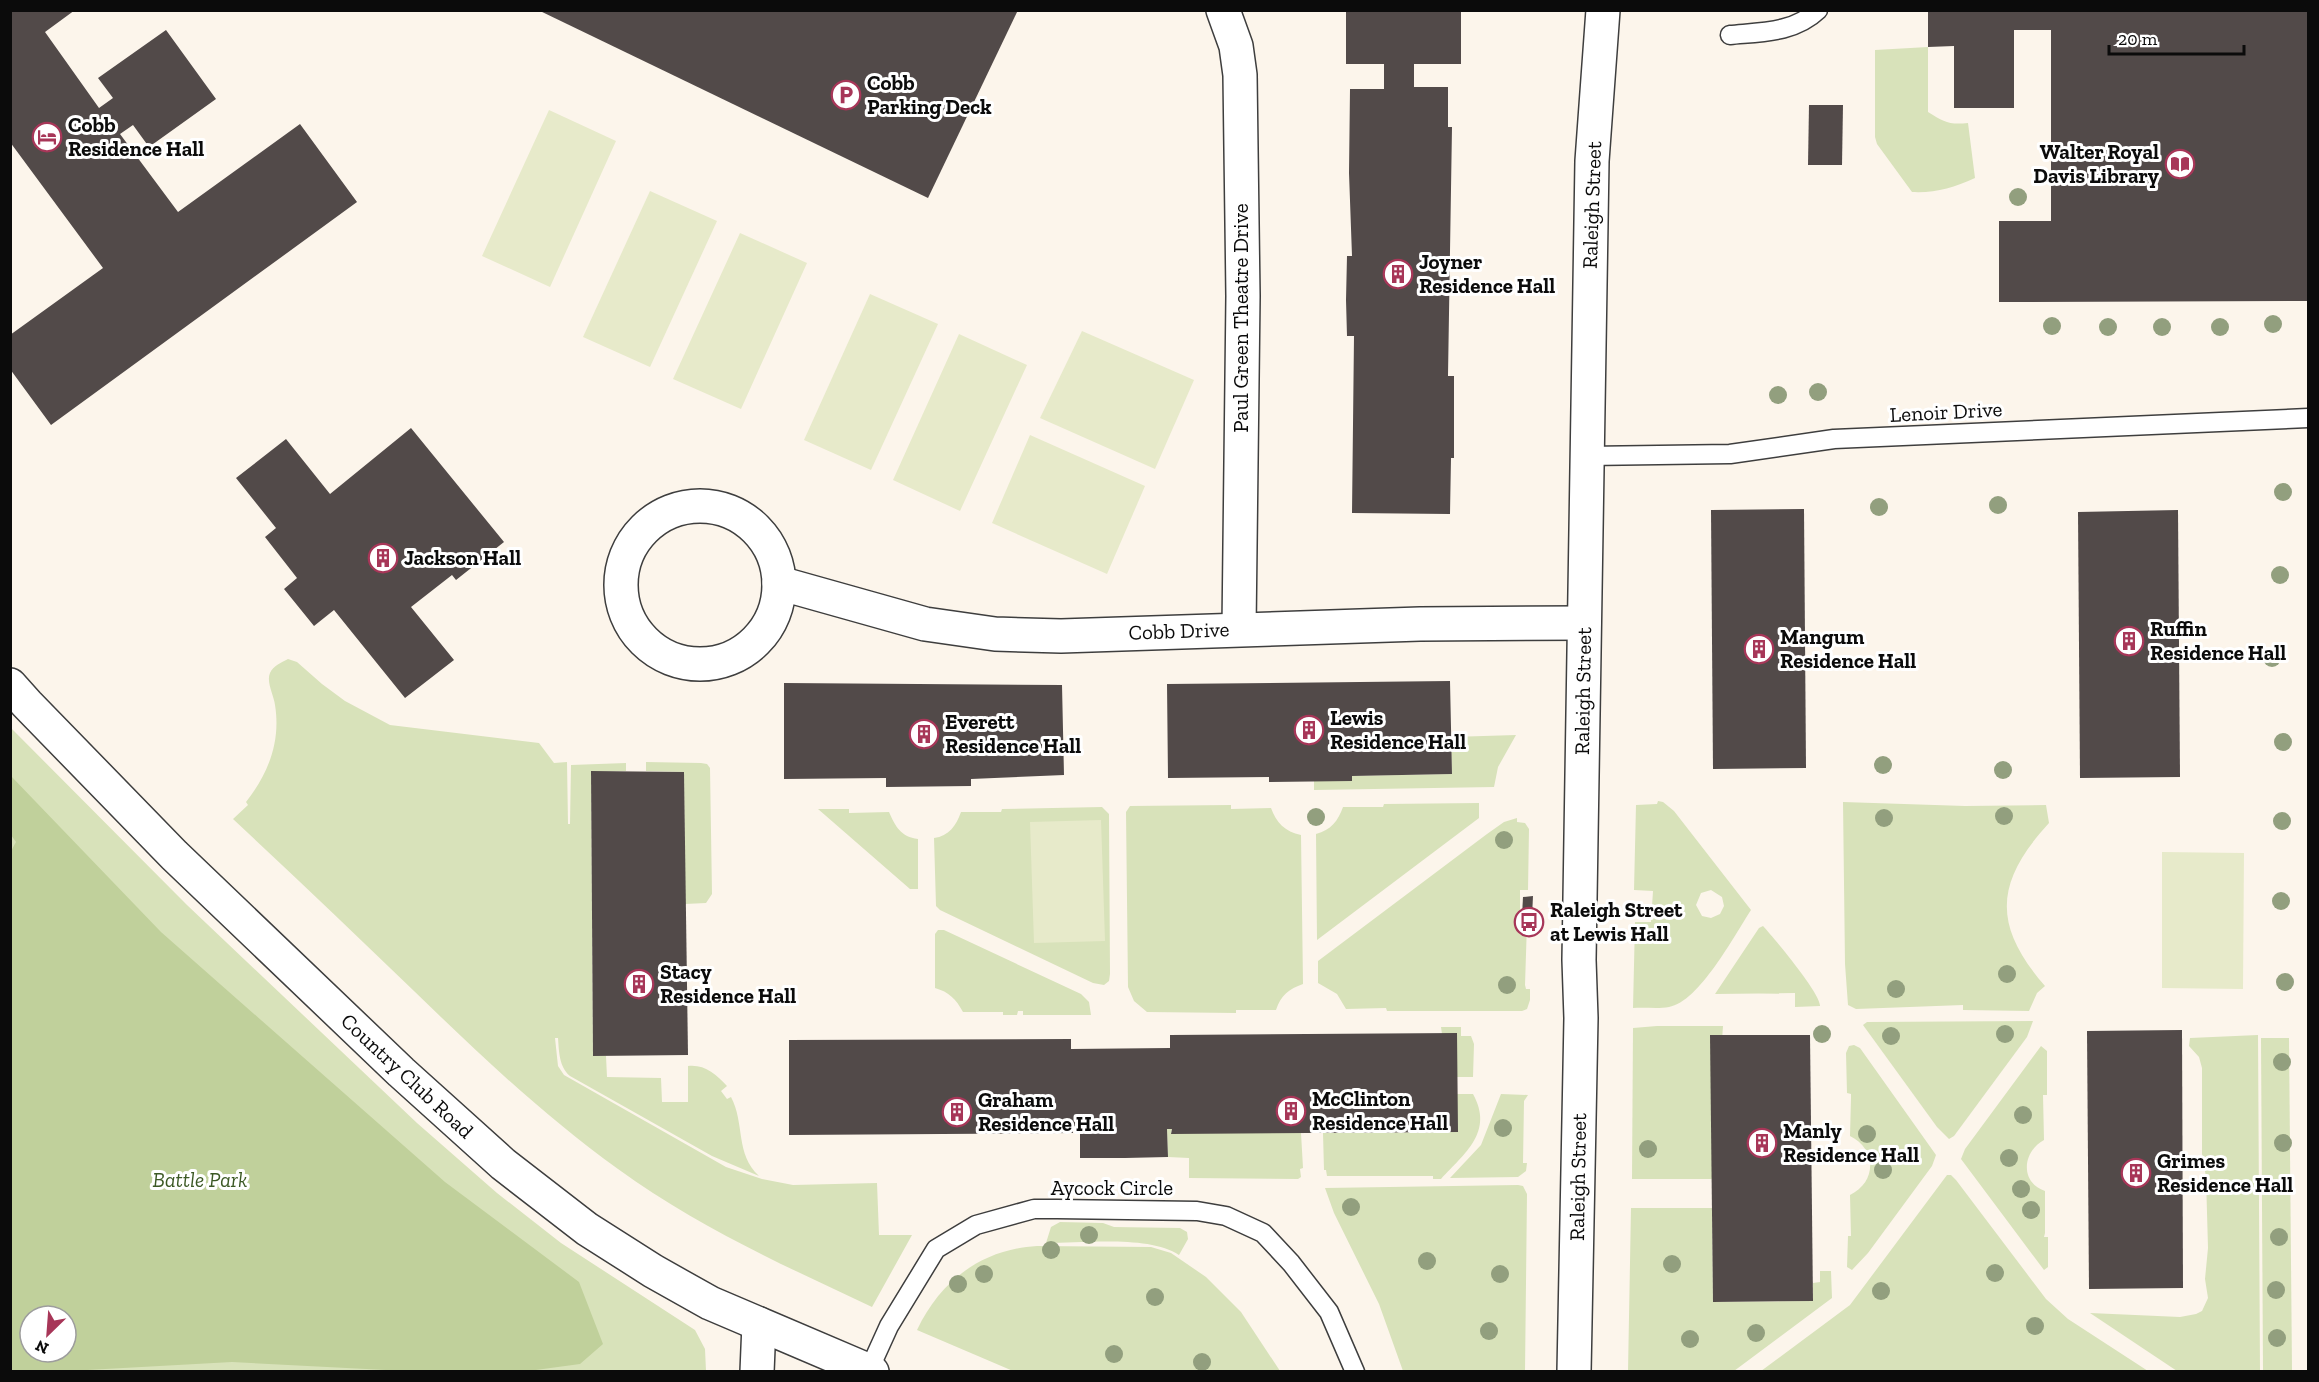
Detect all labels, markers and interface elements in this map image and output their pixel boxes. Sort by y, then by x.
scale bar [2109,18,2244,56]
text: 20 m [2118,28,2158,50]
place label: Cobb Parking Deck [867,70,992,119]
parking icon: Cobb Parking Deck [830,79,862,111]
place label: Cobb Residence Hall [68,112,204,161]
hotel icon: Cobb Residence Hall [31,121,63,153]
place label: Walter Royal Davis Library [2033,139,2159,188]
street label: Raleigh Street [1577,141,1606,269]
library icon: Walter Royal Davis Library [2164,148,2196,180]
street label: Paul Green Theatre Drive [1228,203,1253,433]
place label: Joyner Residence Hall [1419,249,1555,298]
building icon: Joyner Residence Hall [1382,258,1414,290]
street label: Lenoir Drive [1889,396,2003,427]
building icon: Jackson Hall [367,542,399,574]
place label: Jackson Hall [404,545,521,570]
street label: Cobb Drive [1128,616,1230,645]
place label: Ruffin Residence Hall [2150,616,2286,665]
place label: Mangum Residence Hall [1780,624,1916,673]
building icon: Ruffin Residence Hall [2113,625,2145,657]
street label: Raleigh Street [1569,627,1596,755]
building icon: Mangum Residence Hall [1743,633,1775,665]
place label: Lewis Residence Hall [1330,705,1466,754]
place label: Everett Residence Hall [945,709,1081,758]
building icon: Lewis Residence Hall [1293,714,1325,746]
building icon: Everett Residence Hall [908,718,940,750]
place label: Raleigh Street at Lewis Hall [1550,897,1683,946]
bus stop icon: Raleigh Street at Lewis Hall [1513,906,1545,938]
place label: Stacy Residence Hall [660,959,796,1008]
building icon: Stacy Residence Hall [623,968,655,1000]
street label: Country Club Road [336,1008,479,1144]
place label: McClinton Residence Hall [1312,1086,1448,1135]
place label: Graham Residence Hall [978,1087,1114,1136]
building icon: McClinton Residence Hall [1275,1095,1307,1127]
building icon: Graham Residence Hall [941,1096,973,1128]
street label: Raleigh Street [1564,1113,1591,1241]
place label: Manly Residence Hall [1783,1118,1919,1167]
building icon: Manly Residence Hall [1746,1127,1778,1159]
place label: Grimes Residence Hall [2157,1148,2293,1197]
building icon: Grimes Residence Hall [2120,1157,2152,1189]
park label: Battle Park [153,1167,247,1192]
street label: Aycock Circle [1051,1175,1173,1200]
north arrow [18,1304,78,1364]
text: N [32,1336,51,1358]

